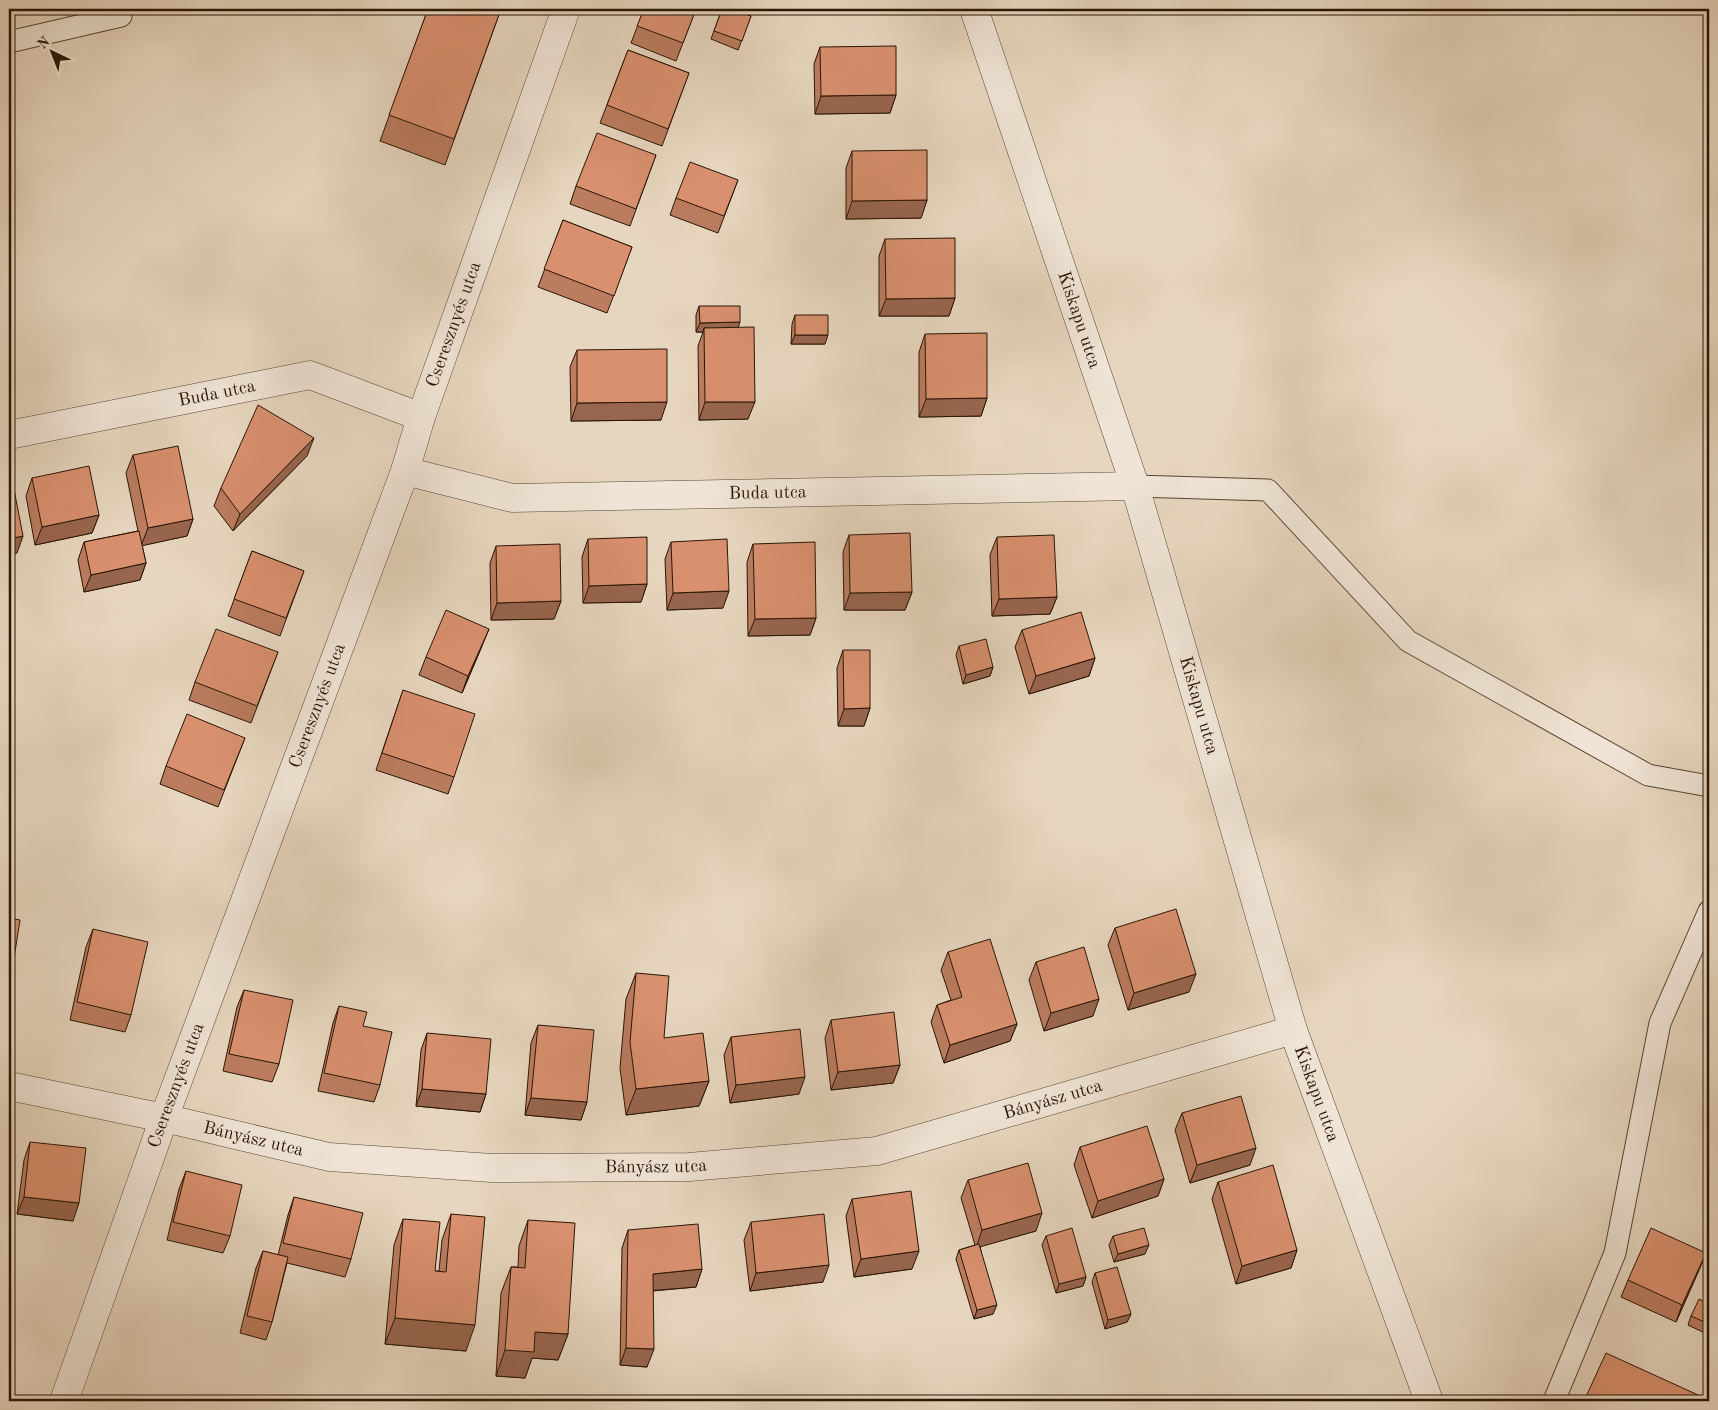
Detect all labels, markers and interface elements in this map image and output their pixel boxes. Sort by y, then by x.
north arrow [28,28,78,78]
text: N [35,34,53,52]
street label: Cseresznyés utca [423,259,484,390]
street label: Kiskapu utca [1054,269,1104,371]
street label: Buda utca [177,377,257,410]
street label: Buda utca [728,483,807,503]
street label: Cseresznyés utca [286,641,349,771]
street label: Kiskapu utca [1176,654,1222,757]
street label: Cseresznyés utca [145,1020,208,1150]
street label: Kiskapu utca [1291,1043,1342,1145]
street label: Bányász utca [1001,1077,1105,1123]
street label: Bányász utca [201,1119,305,1160]
street label: Bányász utca [605,1156,708,1176]

